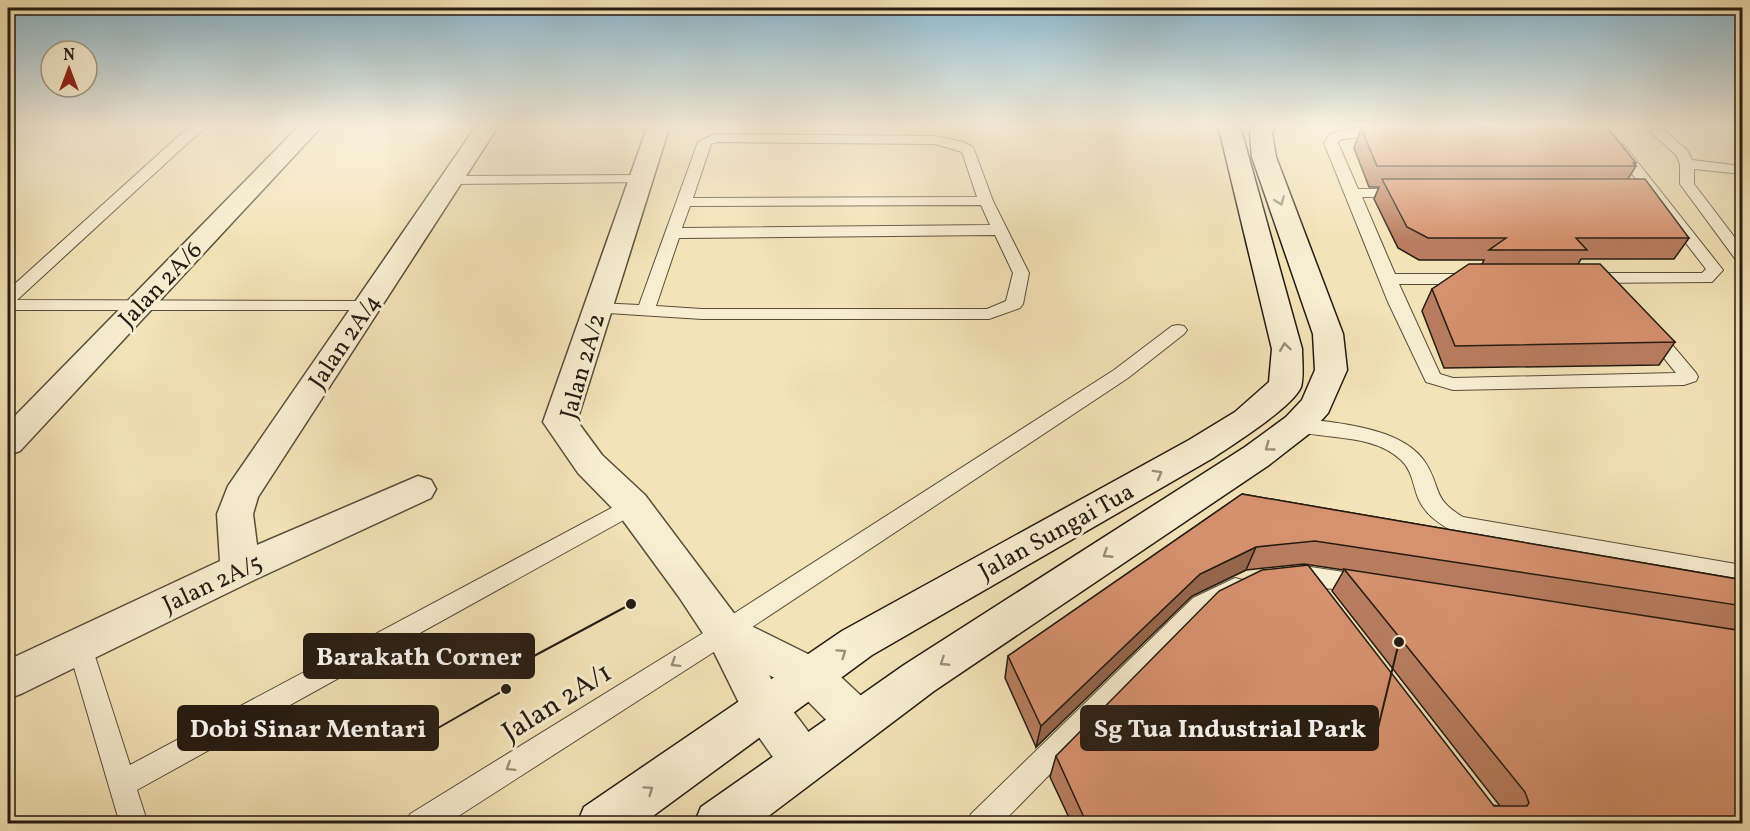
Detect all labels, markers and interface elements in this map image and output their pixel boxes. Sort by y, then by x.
north arrow [39,39,99,99]
text: N [63,45,75,67]
one-way arrow [1272,195,1285,205]
street label: Jalan 2A/6 [112,235,211,336]
street label: Jalan 2A/4 [301,288,390,396]
street label: Jalan 2A/2 [553,310,615,423]
one-way arrow [1279,342,1292,351]
one-way arrow [1265,439,1276,450]
one-way arrow [1152,470,1162,481]
street label: Jalan Sungai Tua [973,476,1141,590]
street label: Jalan 2A/5 [157,547,268,623]
one-way arrow [1103,547,1114,558]
callout: Barakath Corner [304,634,534,678]
text: Barakath Corner [316,640,522,676]
one-way arrow [836,650,847,661]
street label: Jalan 2A/1 [495,654,620,752]
one-way arrow [940,654,950,666]
one-way arrow [671,656,682,667]
callout: Dobi Sinar Mentari [178,706,438,750]
callout: Sg Tua Industrial Park [1081,706,1378,750]
text: Dobi Sinar Mentari [190,712,426,748]
text: Sg Tua Industrial Park [1094,712,1366,748]
one-way arrow [506,759,516,771]
one-way arrow [642,786,653,797]

